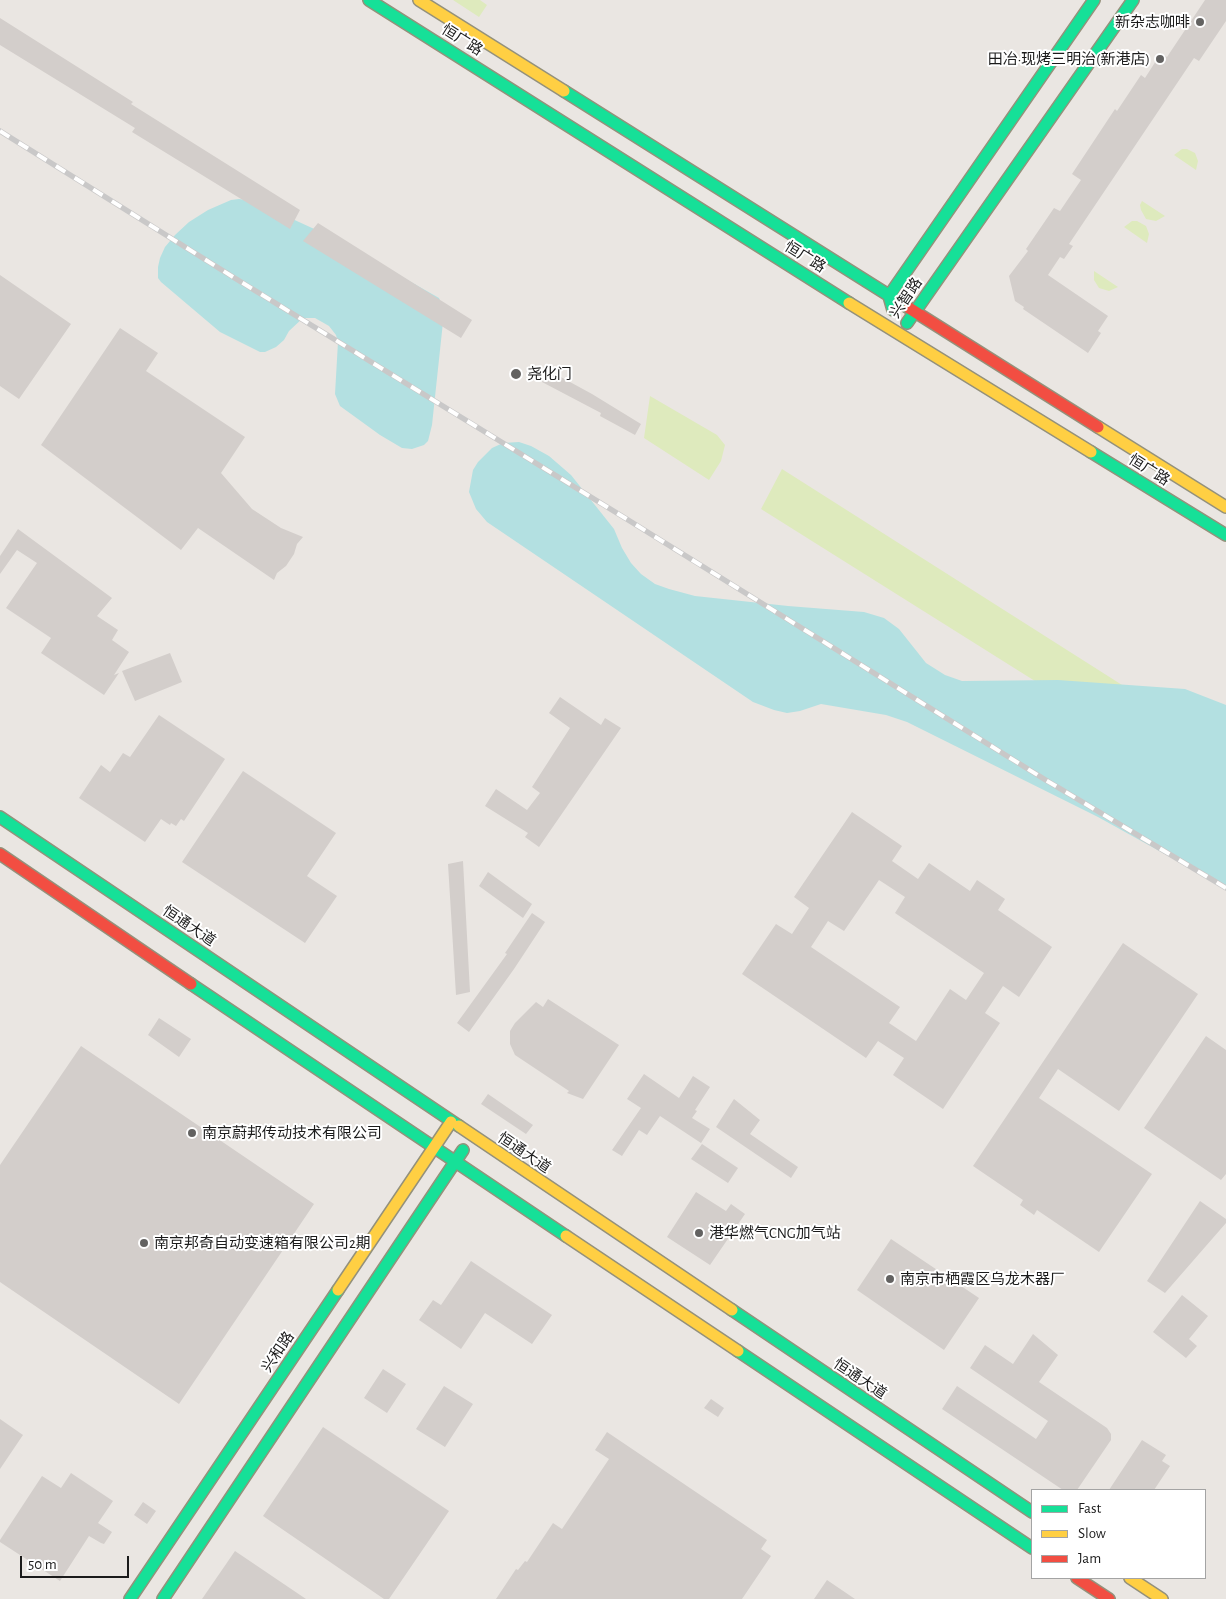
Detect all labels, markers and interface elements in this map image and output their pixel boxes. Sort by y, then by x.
place label: 新杂志咖啡 [1115,13,1190,31]
marker: 新杂志咖啡 [1194,16,1206,28]
street label: 恒广路 [438,20,486,60]
place label: 田冶·现烤三明治(新港店) [988,50,1150,68]
marker: 田冶·现烤三明治(新港店) [1154,53,1166,65]
street label: 恒广路 [781,237,829,277]
street label: 兴智路 [886,274,926,322]
place label: 尧化门 [527,365,572,383]
marker: 尧化门 [509,367,523,381]
street label: 恒广路 [1125,450,1173,490]
street label: 恒通大道 [159,902,219,950]
place label: 南京蔚邦传动技术有限公司 [202,1124,382,1142]
marker: 南京蔚邦传动技术有限公司 [186,1127,198,1139]
street label: 恒通大道 [494,1129,554,1177]
place label: 港华燃气CNG加气站 [709,1224,841,1242]
marker: 港华燃气CNG加气站 [693,1227,705,1239]
place label: 南京邦奇自动变速箱有限公司2期 [154,1234,371,1252]
marker: 南京邦奇自动变速箱有限公司2期 [138,1237,150,1249]
place label: 南京市栖霞区乌龙木器厂 [900,1270,1065,1288]
marker: 南京市栖霞区乌龙木器厂 [884,1273,896,1285]
street label: 兴和路 [258,1328,298,1376]
street label: 恒通大道 [830,1355,890,1403]
legend [1031,1489,1206,1579]
text: Fast [1078,1501,1101,1516]
text: Slow [1078,1526,1106,1541]
scale bar [22,1546,131,1578]
text: Jam [1078,1551,1101,1566]
text: 50 m [28,1557,57,1572]

